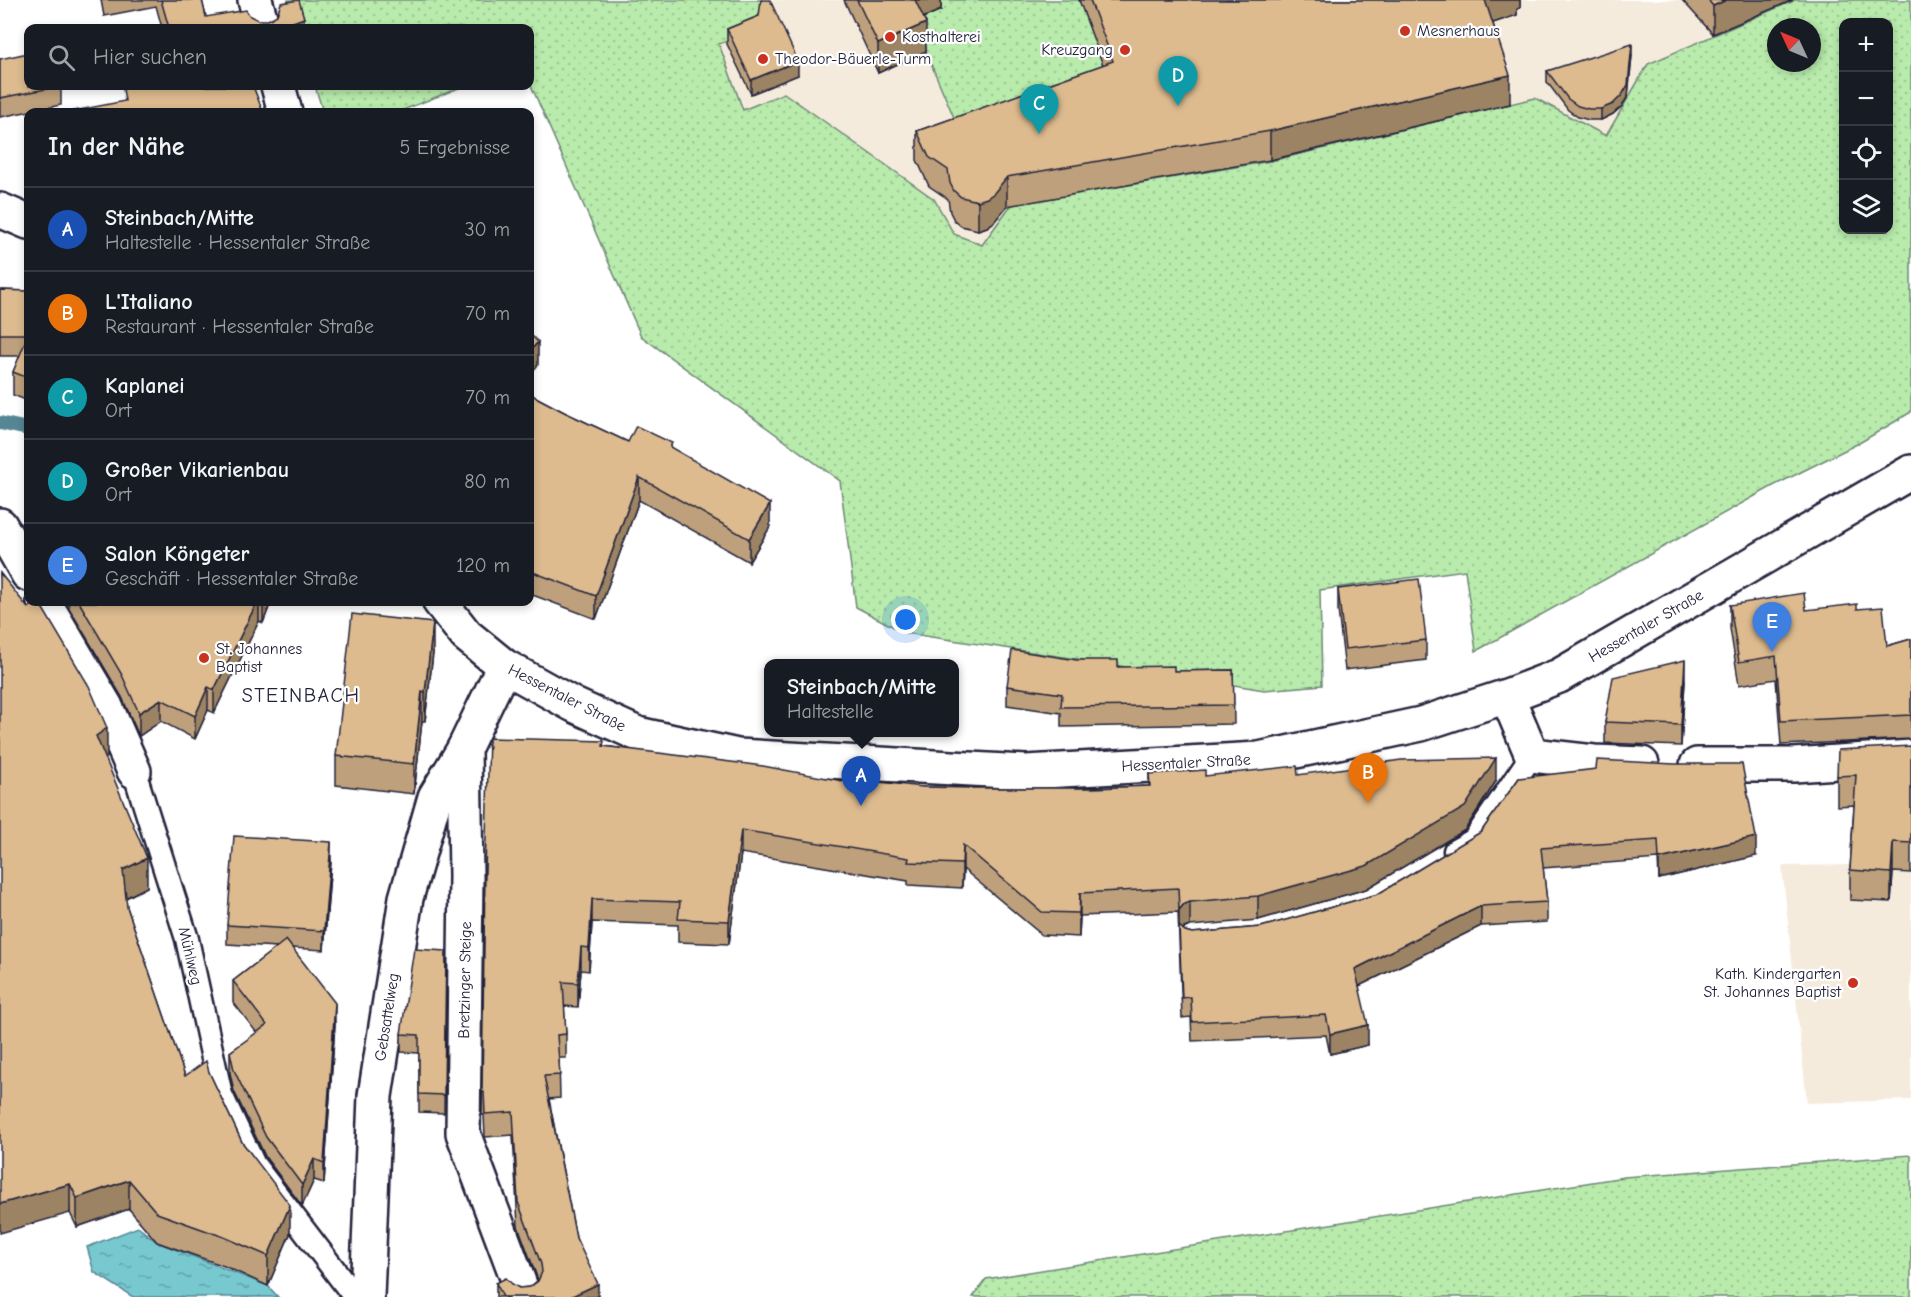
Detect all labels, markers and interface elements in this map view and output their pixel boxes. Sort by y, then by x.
north arrow [1767,18,1821,72]
map controls [1839,18,1893,234]
button: + [1839,18,1893,72]
place label: Mesnerhaus [1417,22,1500,40]
search box [24,24,534,90]
marker: Mesnerhaus [1398,24,1412,38]
place label: Kosthalterei [902,28,981,46]
marker: Kosthalterei [883,30,897,44]
icon: search [45,41,78,74]
place label: Kreuzgang [1041,41,1113,59]
marker: Kreuzgang [1118,43,1132,57]
text: Hier suchen [93,44,207,70]
place label: Theodor-Bäuerle-Turm [775,50,931,68]
marker: Theodor-Bäuerle-Turm [756,52,770,66]
pin: D [1158,57,1198,106]
button: − [1839,72,1893,126]
pin: C [1020,84,1058,134]
button: locate [1839,126,1893,180]
text: In der Nähe [48,132,185,162]
text: 5 Ergebnisse [400,136,510,159]
button: layers [1839,180,1893,234]
text: Steinbach/Mitte [105,205,254,231]
text: A [62,218,73,241]
text: 30 m [464,218,510,241]
text: Haltestelle · Hessentaler Straße [105,231,370,254]
text: L'Italiano [105,289,193,315]
text: B [61,302,74,325]
text: 70 m [465,302,510,325]
text: Restaurant · Hessentaler Straße [105,315,374,338]
text: Kaplanei [105,373,185,399]
text: C [61,386,74,409]
text: 70 m [465,386,510,409]
text: Ort [105,399,132,422]
text: Großer Vikarienbau [105,457,289,483]
text: D [61,470,74,493]
text: 80 m [464,470,510,493]
text: Ort [105,483,132,506]
text: Salon Köngeter [105,541,249,567]
text: E [62,554,73,577]
text: 120 m [456,554,510,577]
text: Geschäft · Hessentaler Straße [105,567,358,590]
street label: Hessentaler Straße [1585,586,1707,666]
pin: E [1752,602,1792,652]
your location [891,605,920,634]
place label: St. Johannes Baptist [216,640,303,676]
marker: St. Johannes Baptist [197,651,211,665]
popup [764,659,959,737]
street label: Hessentaler Straße [505,661,629,735]
text: Steinbach/Mitte [787,674,936,700]
district label: STEINBACH [242,684,360,707]
text: Haltestelle [787,700,874,723]
street label: Hessentaler Straße [1121,751,1251,775]
pin: B [1348,754,1388,803]
pin: A [842,756,880,806]
street label: Bretzinger Steige [455,921,475,1039]
street label: Mühlweg [175,925,205,987]
place label: Kath. Kindergarten St. Johannes Baptist [1704,965,1841,1001]
street label: Gebsattelweg [371,972,403,1062]
marker: Kath. Kindergarten St. Johannes Baptist [1846,976,1860,990]

